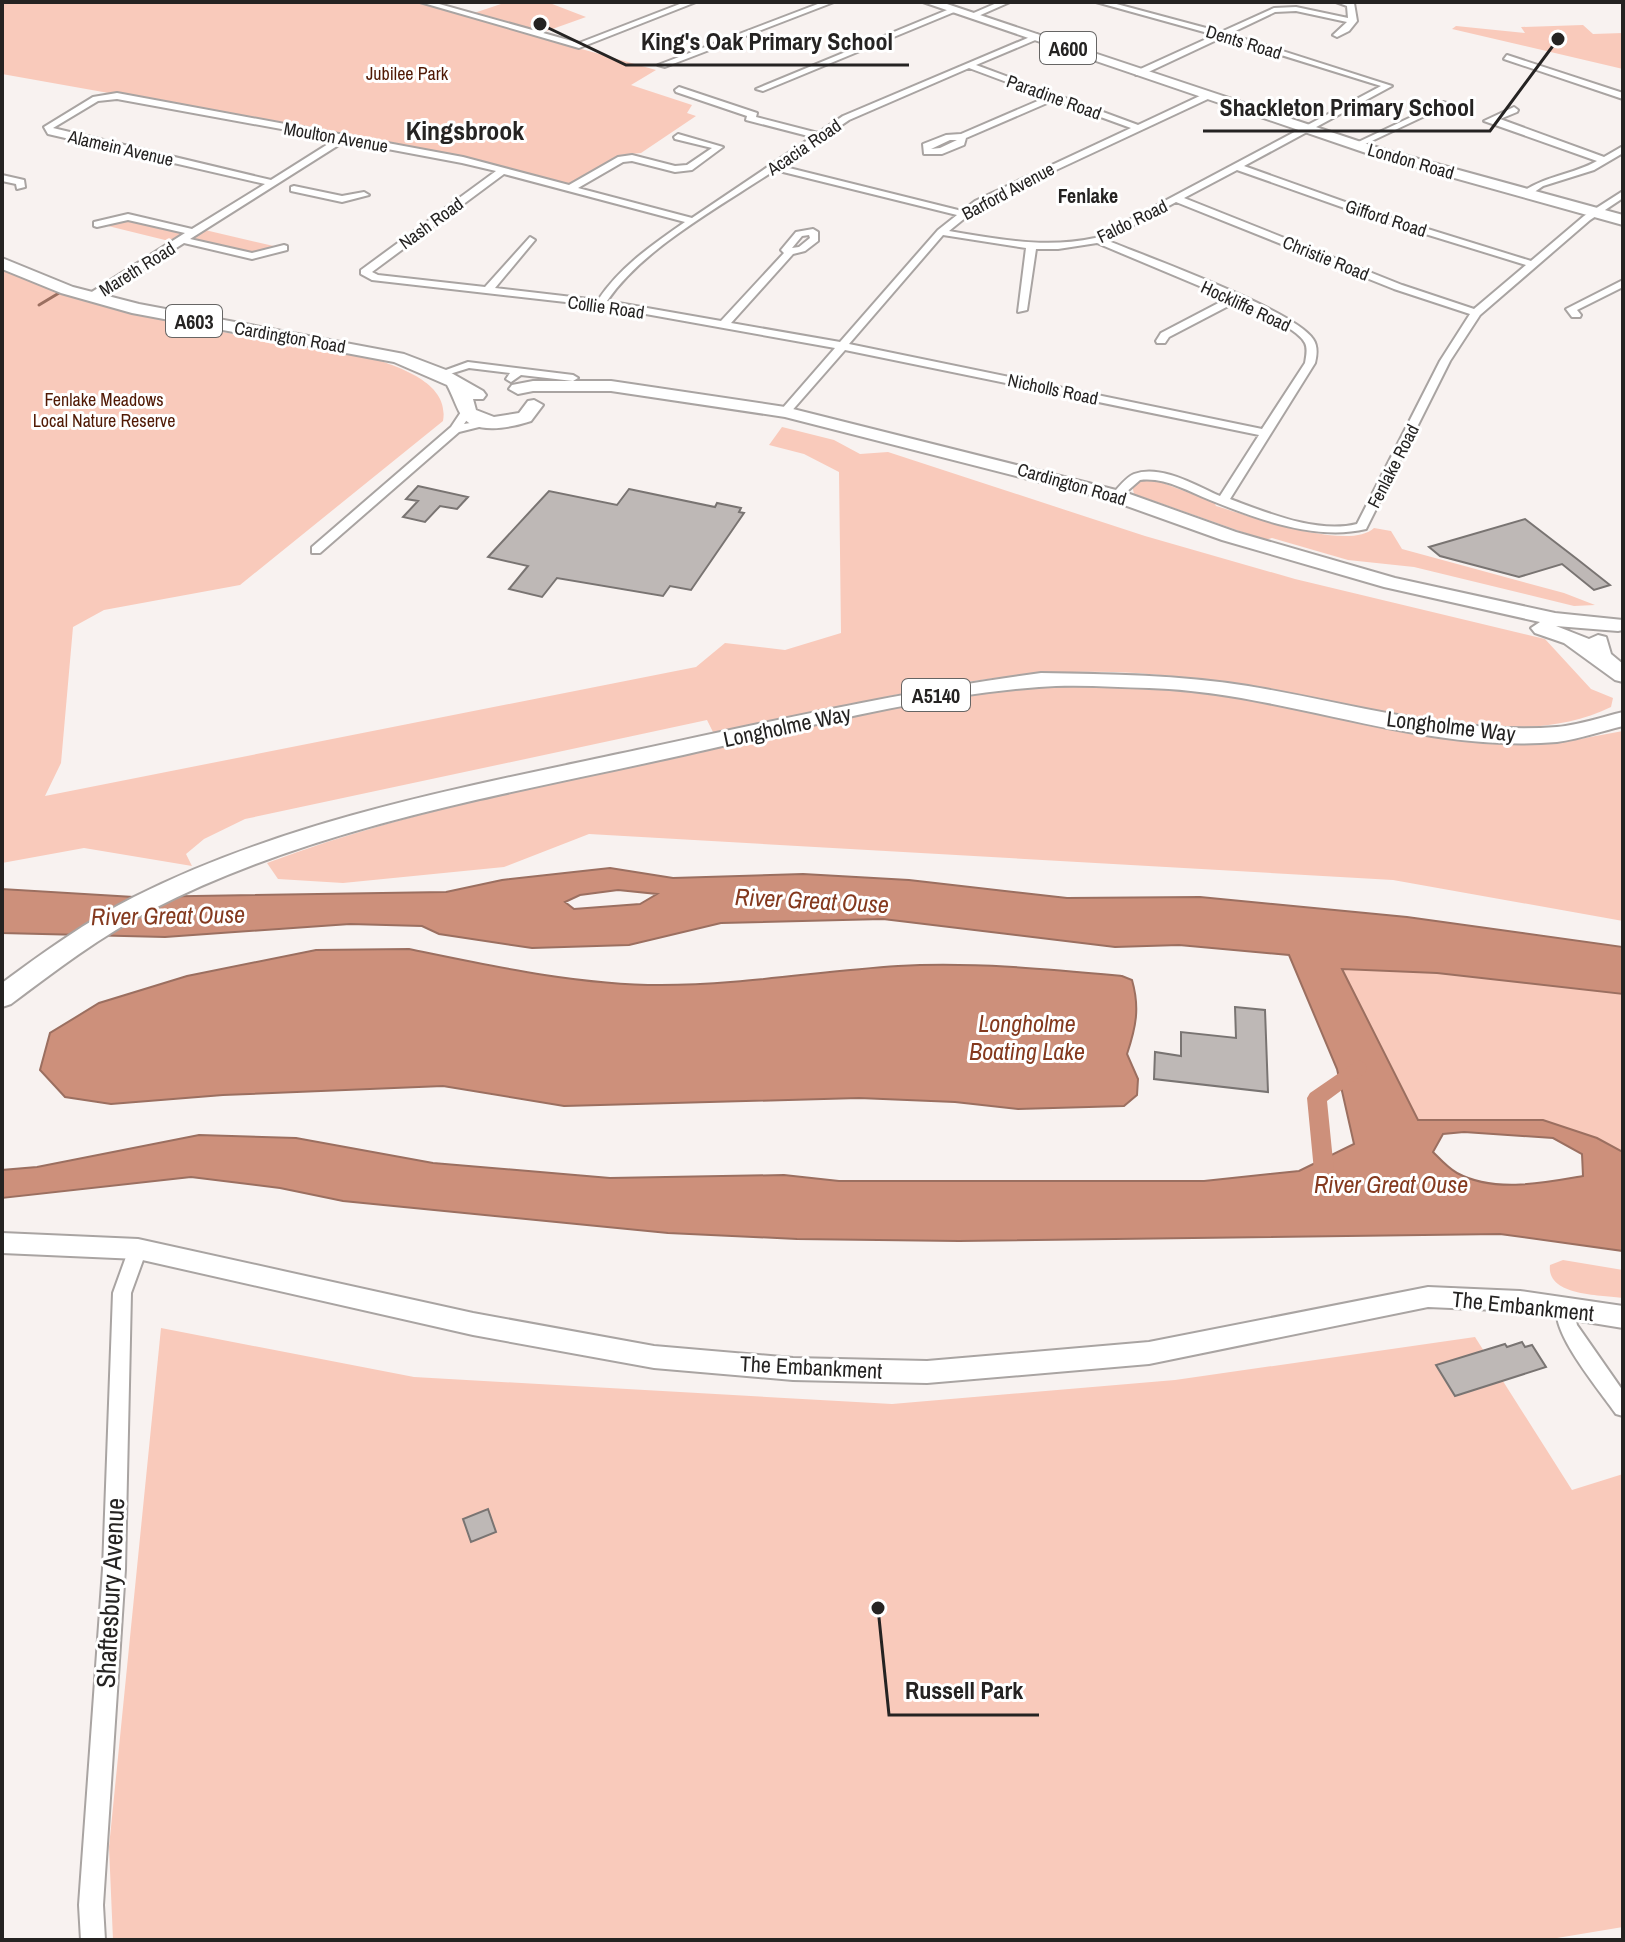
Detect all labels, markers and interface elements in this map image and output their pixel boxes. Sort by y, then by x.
callout: King's Oak Primary School [626,17,909,65]
street label: Dents Road [1203,19,1285,65]
text: King's Oak Primary School [641,25,893,57]
road number: A600 [1040,32,1096,64]
park label: Jubilee Park [366,61,449,86]
street label: Paradine Road [1003,68,1105,126]
callout: Shackleton Primary School [1203,83,1490,131]
text: Shackleton Primary School [1220,91,1474,123]
district label: Kingsbrook [406,113,524,148]
street label: Acacia Road [761,113,846,182]
street label: Moulton Avenue [282,116,390,158]
street label: Alamein Avenue [65,124,176,172]
street label: London Road [1365,137,1457,185]
street label: Barford Avenue [957,156,1059,226]
district label: Fenlake [1058,182,1118,209]
street label: Nash Road [394,191,468,255]
street label: Faldo Road [1093,193,1171,249]
street label: Gifford Road [1342,193,1430,243]
street label: Christie Road [1279,229,1373,287]
street label: Mareth Road [94,236,180,302]
street label: Hockliffe Road [1197,274,1295,338]
street label: Collie Road [566,289,646,325]
road number: A603 [166,305,222,337]
street label: Cardington Road [232,315,348,359]
street label: Nicholls Road [1005,367,1101,411]
park label: Fenlake Meadows Local Nature Reserve [33,387,175,433]
street label: Fenlake Road [1361,420,1425,512]
street label: Cardington Road [1015,456,1129,512]
road number: A5140 [902,679,970,711]
street label: Longholme Way [720,698,854,754]
street label: Longholme Way [1385,703,1517,749]
water label: River Great Ouse [734,880,890,920]
water label: River Great Ouse [91,898,245,932]
water label: Longholme Boating Lake [969,1007,1085,1067]
water label: River Great Ouse [1314,1168,1468,1200]
street label: The Embankment [1451,1284,1595,1328]
street label: The Embankment [739,1348,883,1386]
street label: Shaftesbury Avenue [88,1497,132,1689]
callout: Russell Park [889,1667,1039,1715]
text: Russell Park [905,1674,1023,1706]

